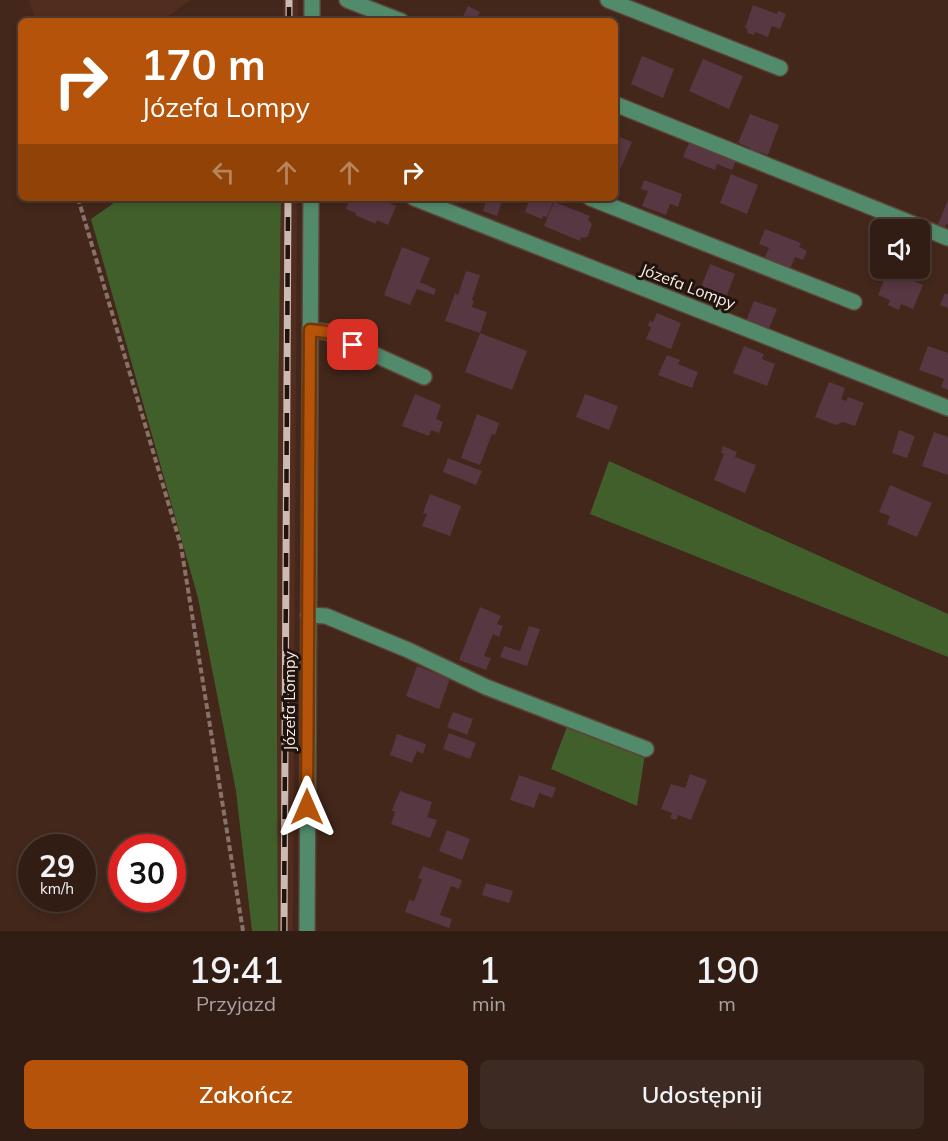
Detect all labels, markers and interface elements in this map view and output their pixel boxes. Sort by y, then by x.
text: 170 m [141,38,266,91]
icon: right [42,42,120,120]
text: Józefa Lompy [141,90,310,124]
icon: left [207,156,240,189]
icon: ahead [270,156,303,189]
icon: ahead [333,156,366,189]
icon: right [396,156,429,189]
map controls [870,219,930,279]
button: sound [870,219,930,279]
street label: Józefa Lompy [638,259,739,313]
pin [327,319,378,370]
icon: arrive [336,328,369,361]
street label: Józefa Lompy [279,650,299,751]
position arrow [275,775,339,839]
speed limit sign: 30 [108,834,186,912]
text: 29 [39,847,75,885]
text: km/h [40,879,74,898]
text: 19:41 [189,947,283,992]
text: 1 [478,947,500,992]
text: 190 [695,947,759,992]
text: Przyjazd [196,991,276,1016]
text: min [472,991,506,1016]
text: m [718,991,736,1016]
button: Zakończ [24,1060,468,1129]
button: Udostępnij [480,1060,924,1129]

